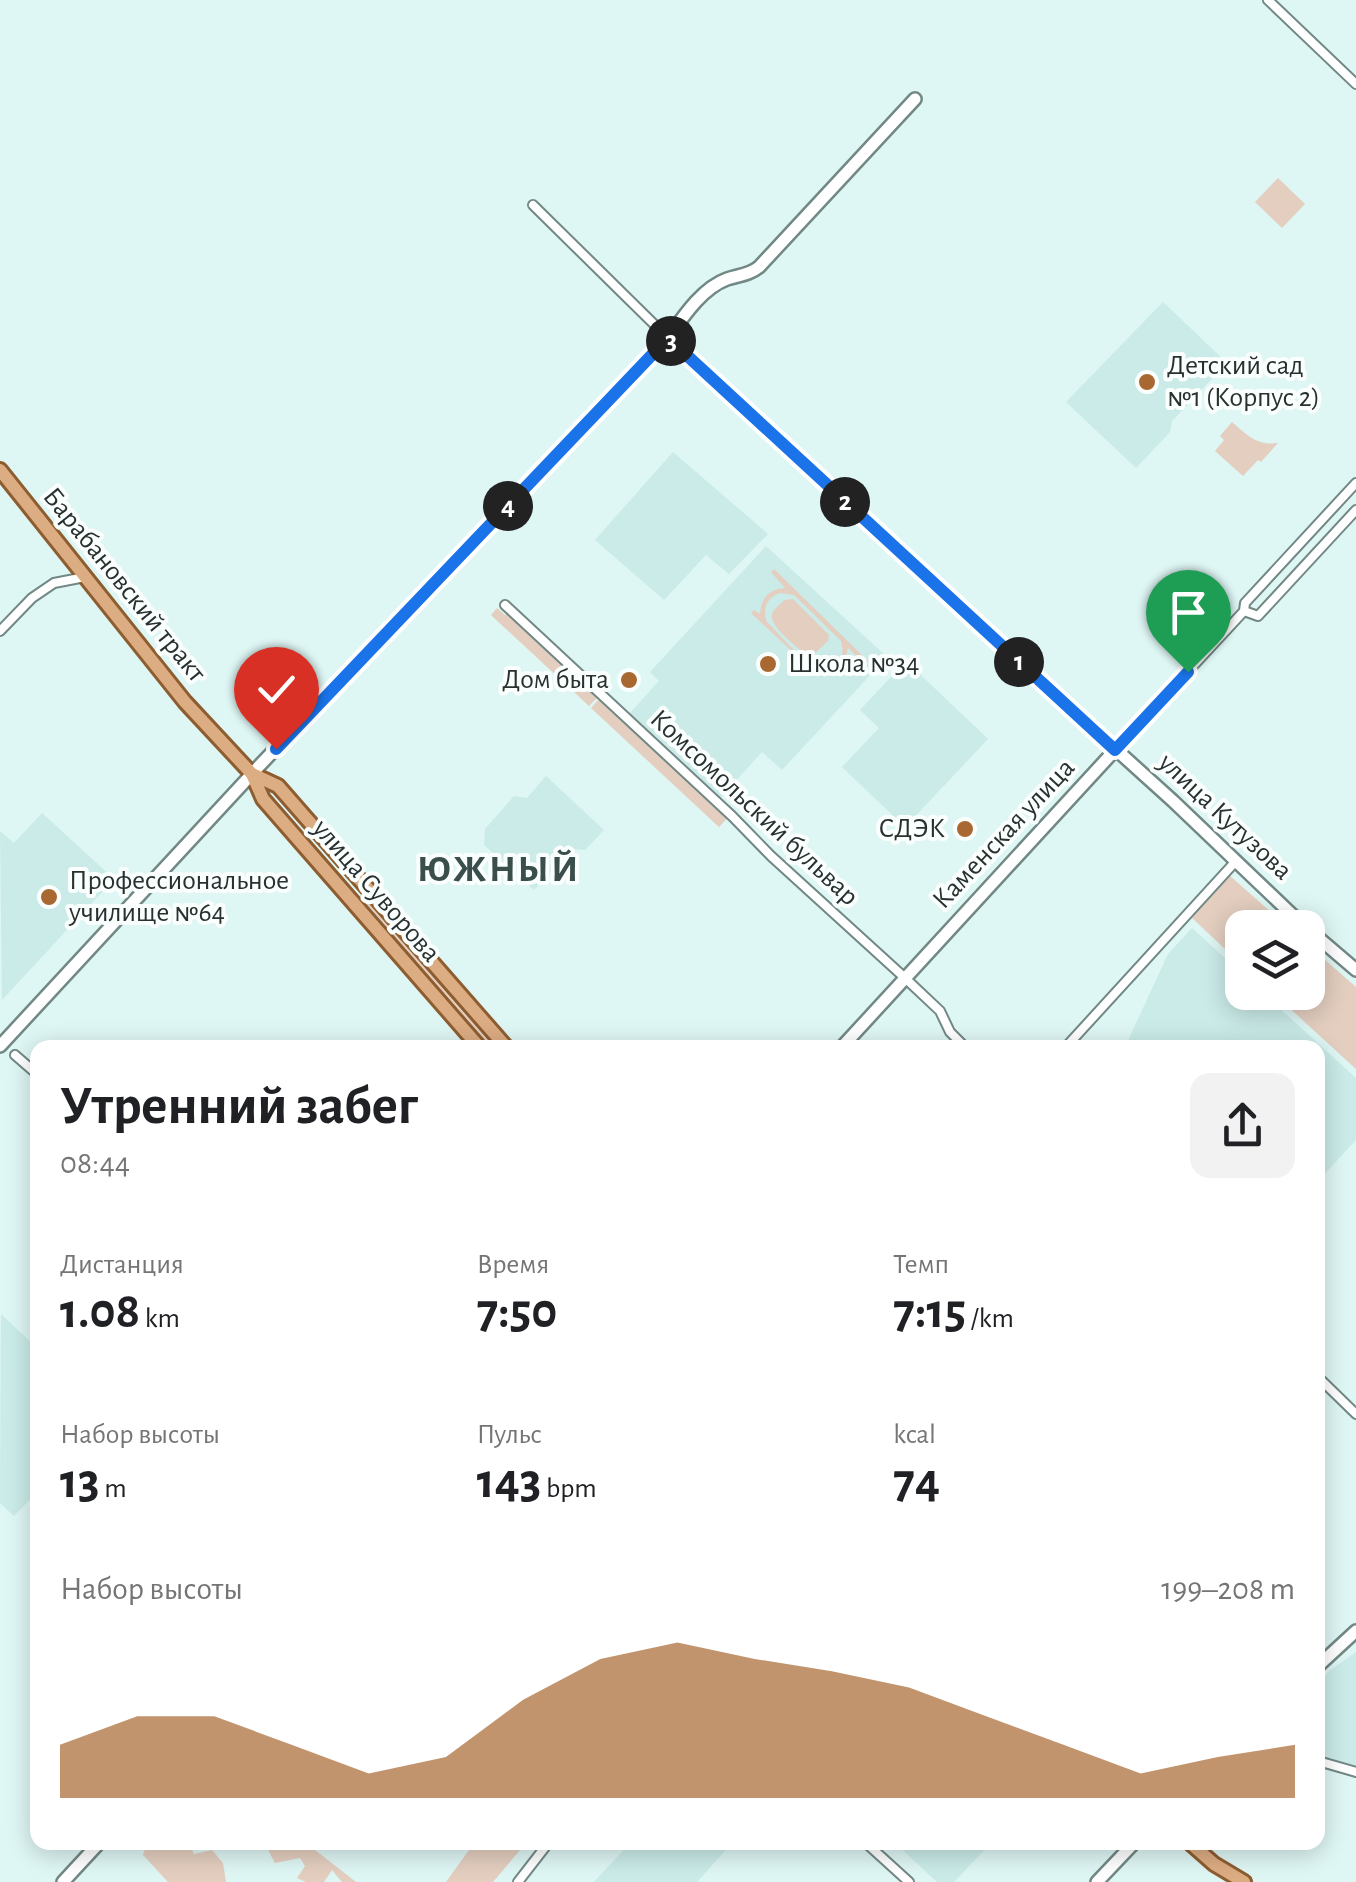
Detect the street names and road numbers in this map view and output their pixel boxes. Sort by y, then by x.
street label: Барабановский тракт [37,483,211,688]
street label: Комсомольский бульвар [645,705,863,911]
street label: улица Кутузова [1152,748,1297,886]
street label: Каменская улица [928,753,1080,914]
street label: улица Суворова [306,814,445,968]

